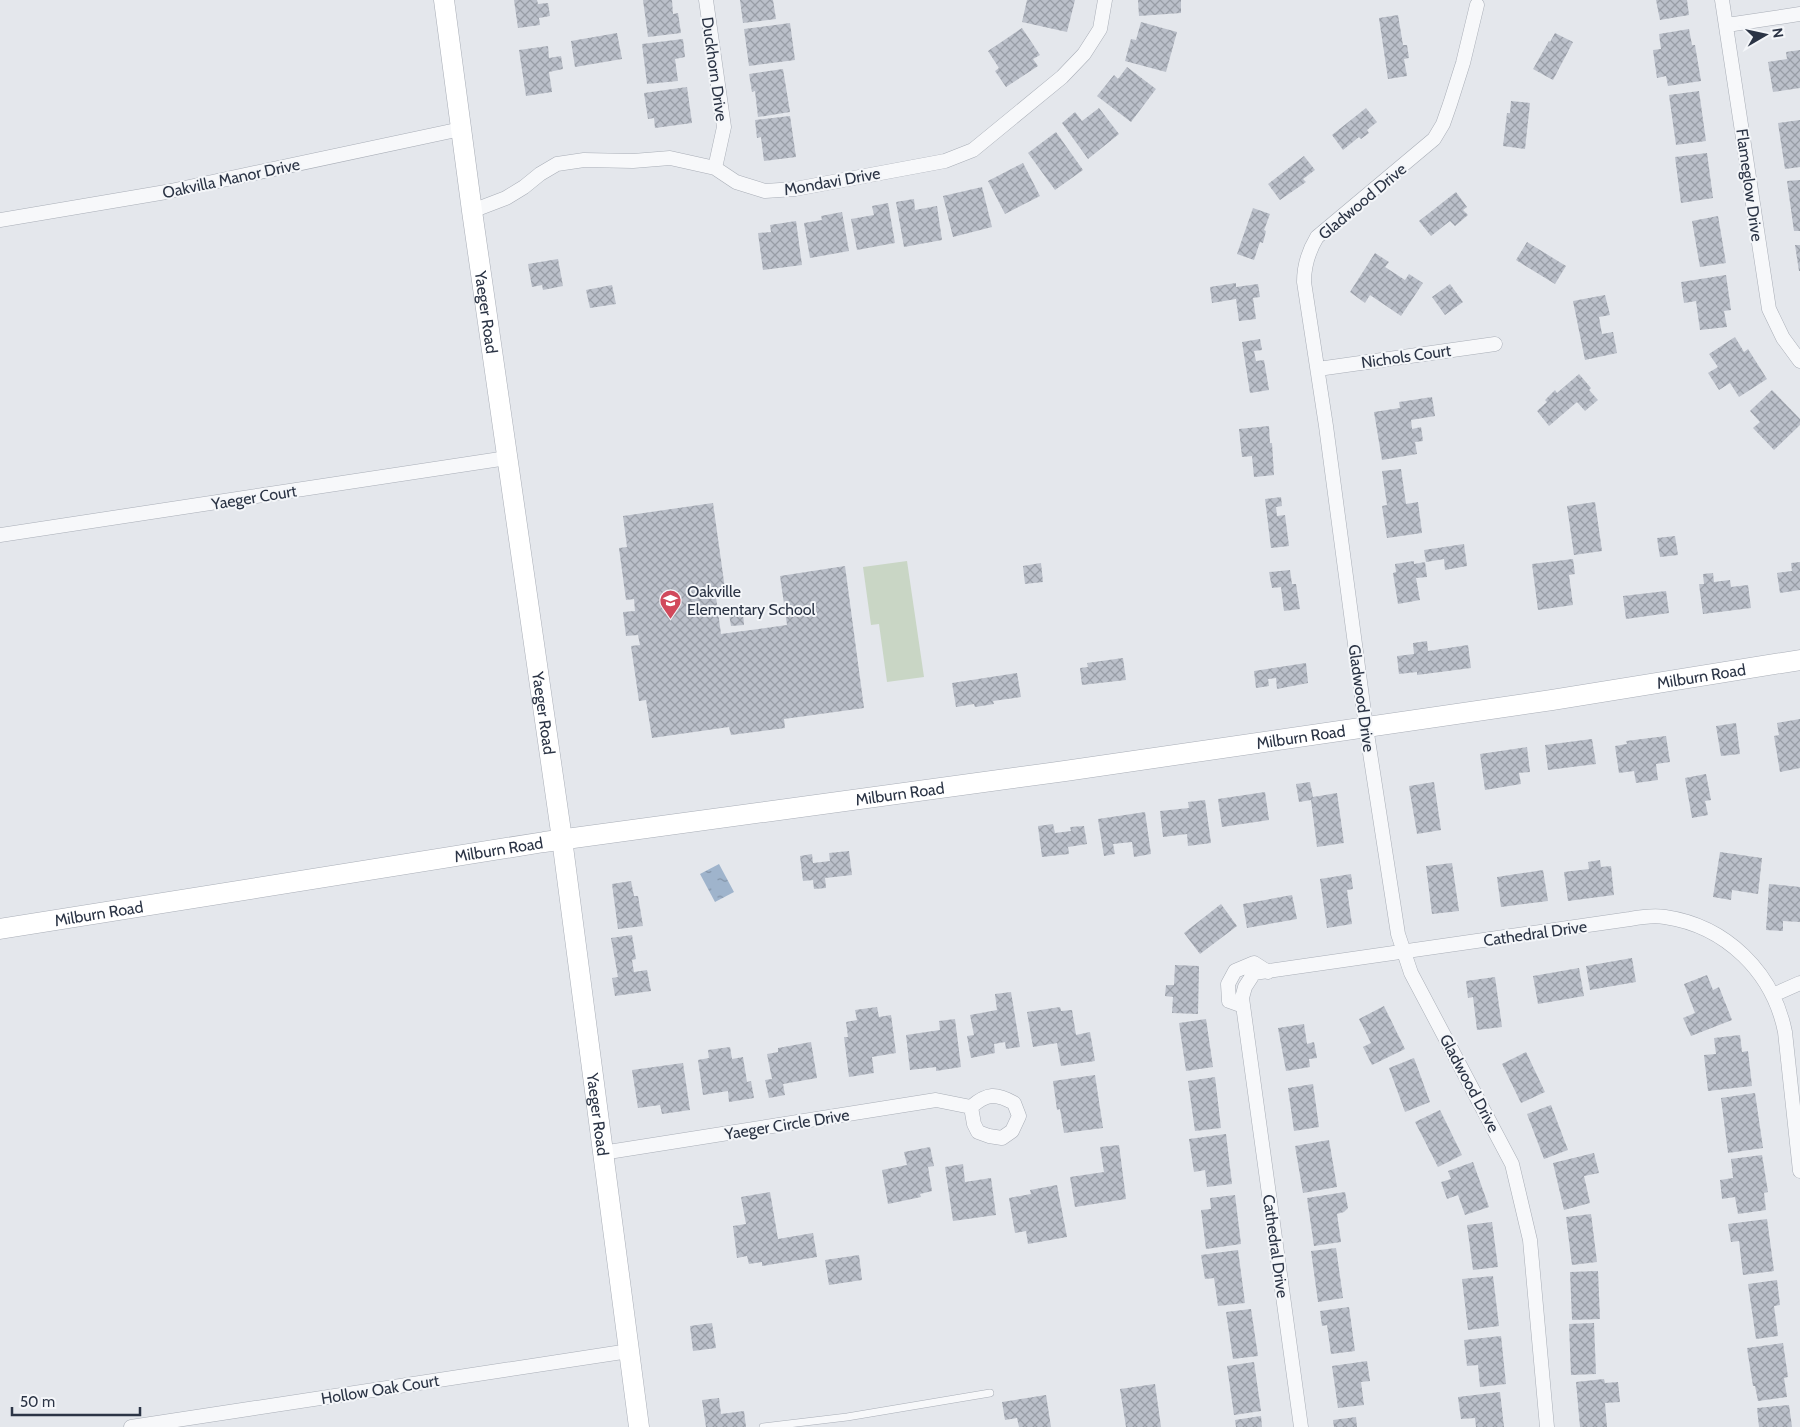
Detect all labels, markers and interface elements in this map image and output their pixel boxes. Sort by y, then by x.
north arrow [1740,10,1790,60]
street label: Duckhorn Drive [698,16,731,123]
text: N [1768,27,1788,39]
street label: Flameglow Drive [1732,128,1767,243]
street label: Oakvilla Manor Drive [161,155,302,202]
street label: Gladwood Drive [1315,159,1410,244]
street label: Mondavi Drive [782,164,882,199]
street label: Yaeger Road [471,269,501,355]
street label: Nichols Court [1360,341,1453,372]
street label: Yaeger Court [209,481,299,514]
place label: Oakville Elementary School [687,582,815,619]
school or university icon: Oakville Elementary School [659,588,683,619]
street label: Gladwood Drive [1345,643,1378,753]
street label: Milburn Road [1655,660,1747,693]
street label: Yaeger Road [528,669,559,756]
street label: Milburn Road [1255,721,1347,753]
street label: Milburn Road [854,779,946,809]
street label: Milburn Road [453,833,545,866]
street label: Milburn Road [53,897,145,930]
street label: Cathedral Drive [1482,917,1588,950]
street label: Gladwood Drive [1436,1031,1503,1136]
street label: Yaeger Road [583,1071,612,1157]
street label: Yaeger Circle Drive [722,1105,851,1144]
street label: Cathedral Drive [1259,1193,1292,1299]
street label: Hollow Oak Court [320,1371,441,1408]
scale bar [12,1384,140,1416]
text: 50 m [20,1393,55,1411]

